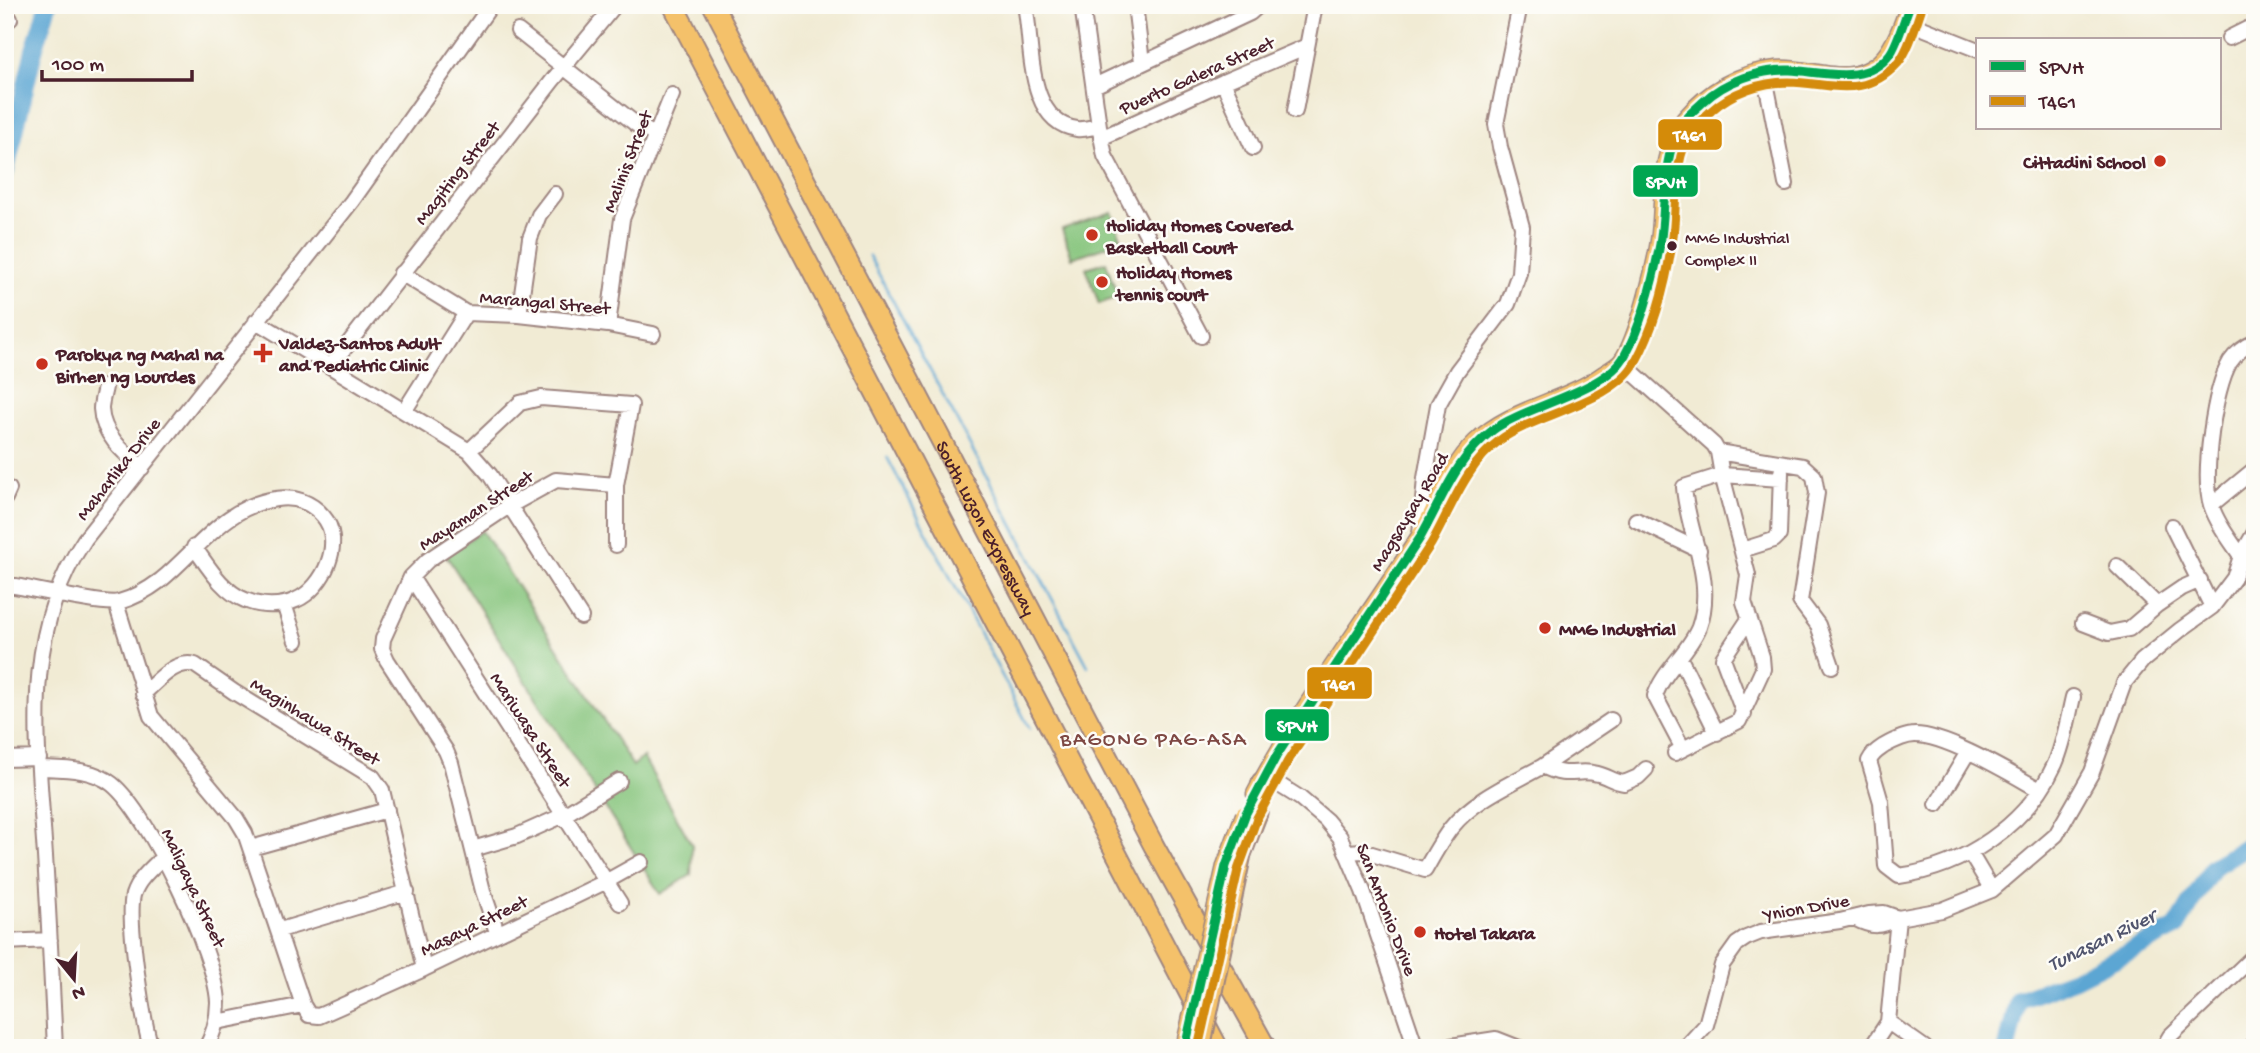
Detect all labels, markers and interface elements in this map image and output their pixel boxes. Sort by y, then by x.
street label: Puerto Galera Street [1116,32,1280,122]
scale bar [42,38,192,82]
legend [1976,38,2222,130]
text: 100 m [51,54,104,79]
text: SPVH [2039,58,2085,83]
text: T461 [2038,92,2076,117]
street label: Malinis Street [599,106,660,216]
street label: Magiting Street [411,116,508,231]
line badge: T461 [1657,118,1723,151]
text: T461 [1671,126,1707,149]
place label: Cittadini School [2022,153,2146,176]
marker: Cittadini School [2152,153,2168,169]
line badge: SPVH [1632,164,1699,198]
text: SPVH [1646,173,1688,196]
place label: Holiday Homes Covered Basketball Court [1105,216,1294,261]
marker: Holiday Homes Covered Basketball Court [1084,227,1100,243]
place label: MMG Industrial Complex II [1685,230,1790,272]
marker: MMG Industrial Complex II [1665,239,1679,253]
place label: Holiday Homes tennis court [1114,263,1233,308]
marker: Holiday Homes tennis court [1094,274,1110,290]
street label: Marangal Street [479,287,613,322]
place label: Valdez-Santos Adult and Pediatric Clinic [278,334,443,379]
marker: Valdez-Santos Adult and Pediatric Clinic [253,343,273,363]
place label: Parokya ng Mahal na Birhen ng Lourdes [55,345,225,390]
marker: Parokya ng Mahal na Birhen ng Lourdes [34,356,50,372]
street label: Maharlika Drive [72,414,167,526]
street label: South Luzon Expressway [929,438,1039,621]
street label: Magsaysay Road [1367,448,1456,576]
street label: Mayaman Street [415,465,540,557]
marker: MMG Industrial [1537,620,1553,636]
place label: MMG Industrial [1559,620,1676,643]
line badge: T461 [1306,666,1373,700]
street label: Mariwasa Street [483,669,576,795]
street label: Maginhawa Street [245,674,385,773]
text: T461 [1320,675,1356,698]
line badge: SPVH [1264,708,1330,742]
text: SPVH [1277,717,1319,740]
district label: BAGONG PAG-ASA [1059,729,1248,754]
street label: Maligaya Street [154,825,230,954]
street label: San Antonio Drive [1349,841,1421,980]
street label: Masaya Street [417,890,534,963]
street label: Ynion Drive [1760,891,1852,929]
water label: Tunasan River [2044,903,2165,979]
marker: Hotel Takara [1412,924,1428,940]
place label: Hotel Takara [1434,924,1537,947]
north arrow [38,944,108,1014]
text: N [69,979,88,1005]

